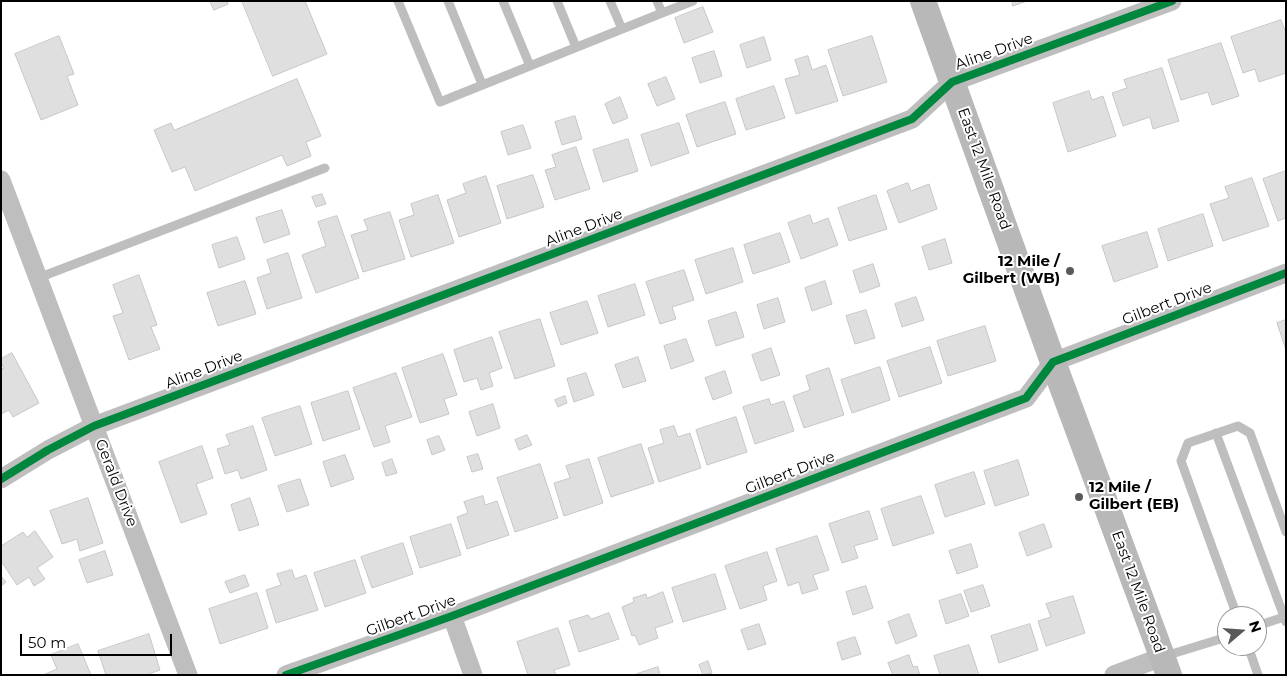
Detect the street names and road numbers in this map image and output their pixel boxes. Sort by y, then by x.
street label: Aline Drive [953,30,1035,74]
street label: East 12 Mile Road [954,106,1014,232]
street label: Aline Drive [543,205,625,251]
street label: Gilbert Drive [1120,279,1214,329]
street label: Aline Drive [163,347,245,393]
street label: Gerald Drive [91,437,141,529]
street label: Gilbert Drive [743,448,837,498]
street label: East 12 Mile Road [1108,529,1168,655]
street label: Gilbert Drive [364,591,458,641]

